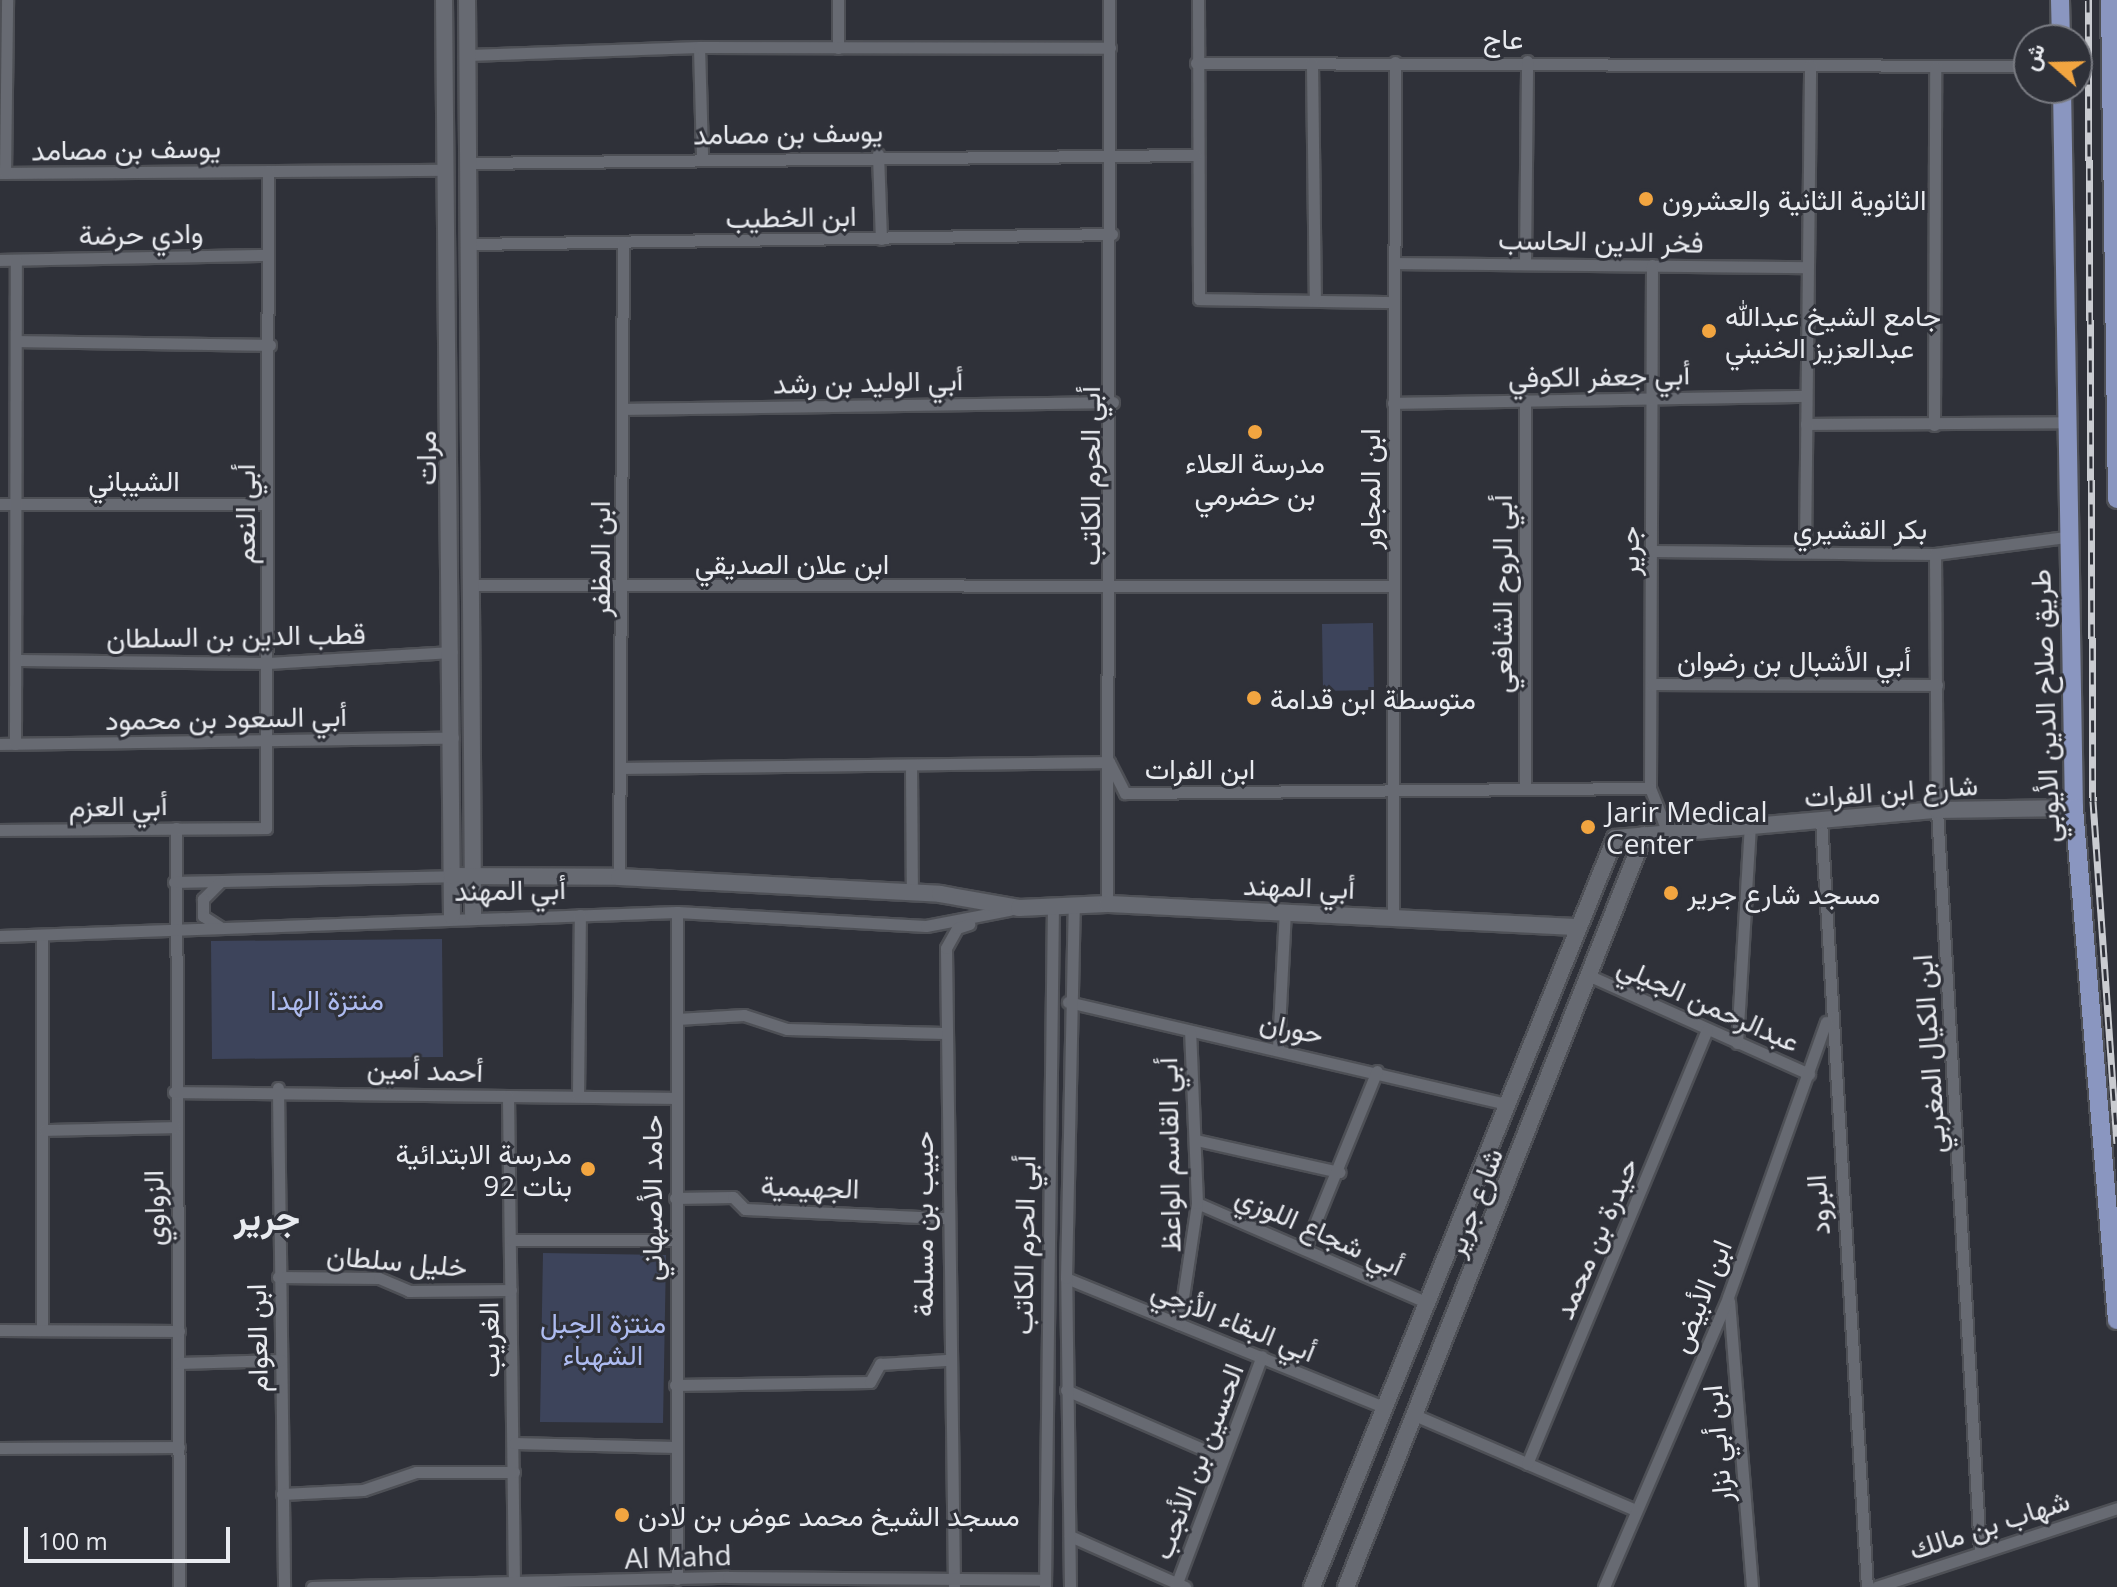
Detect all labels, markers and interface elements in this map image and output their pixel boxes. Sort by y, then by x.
street label: عاج [1483,21,1523,55]
north arrow [2013,24,2093,104]
text: ش [2014,39,2051,74]
street label: يوسف بن مصامد [693,114,883,150]
street label: يوسف بن مصامد [31,130,221,166]
place label: الثانوية الثانية والعشرون [1662,182,1927,216]
marker: الثانوية الثانية والعشرون [1637,190,1655,208]
street label: ابن الخطيب [725,198,857,234]
street label: وادي حرضة [78,215,204,251]
street label: فخر الدين الحاسب [1498,221,1704,259]
place label: جامع الشيخ عبدالله عبدالعزيز الخنيني [1725,298,1941,364]
marker: جامع الشيخ عبدالله عبدالعزيز الخنيني [1700,322,1718,340]
street label: أبي جعفر الكوفي [1508,357,1690,393]
street label: أبي الوليد بن رشد [773,363,963,399]
street label: أبي الحرم الكاتب [1072,386,1106,566]
marker: مدرسة العلاء بن حضرمي [1246,423,1264,441]
street label: ابن المجاور [1352,428,1386,550]
street label: مرات [408,431,442,485]
place label: مدرسة العلاء بن حضرمي [1185,445,1325,511]
street label: الشيباني [88,463,180,497]
street label: أبي النعم [227,464,261,564]
street label: أبي الروح الشافعي [1484,495,1518,693]
street label: ابن المظفر [582,501,616,617]
street label: بكر القشيري [1793,511,1927,545]
street label: جرير [1611,526,1645,576]
street label: ابن علان الصديقي [695,546,889,580]
street label: طريق صلاح الدين الأيوبي [2022,569,2066,843]
street label: قطب الدين بن السلطان [106,616,366,654]
street label: أبي الأشبال بن رضوان [1677,643,1911,677]
place label: متوسطة ابن قدامة [1270,681,1476,715]
marker: متوسطة ابن قدامة [1245,689,1263,707]
street label: أبي السعود بن محمود [105,698,347,736]
street label: ابن الفرات [1145,751,1255,785]
street label: شارع ابن الفرات [1803,767,1979,813]
street label: أبي العزم [68,787,168,823]
place label: Jarir Medical Center [1606,794,1767,860]
marker: Jarir Medical Center [1577,816,1599,838]
street label: أبي المهند [1243,867,1355,905]
street label: أبي المهند [454,871,566,907]
place label: مسجد شارع جرير [1687,876,1880,910]
marker: مسجد شارع جرير [1662,884,1680,902]
street label: عبدالرحمن الجيلي [1613,948,1805,1058]
street label: ابن الكيال المغربي [1904,953,1952,1155]
park label: منتزة الهدا [270,982,384,1016]
street label: حوران [1257,1004,1327,1050]
street label: أحمد أمين [366,1050,484,1088]
street label: أبي القاسم الواعظ [1149,1057,1187,1253]
street label: حامد الأصبهاني [634,1115,668,1281]
street label: حبيب بن مسلمة [905,1131,939,1317]
place label: مدرسة الابتدائية 92 بنات [396,1136,572,1202]
street label: شارع جرير [1437,1143,1509,1261]
street label: حيدرة بن محمد [1546,1152,1644,1324]
street label: أبي الحرم الكاتب [1005,1155,1041,1335]
marker: مدرسة الابتدائية 92 بنات [579,1160,597,1178]
street label: الجهيمية [760,1167,860,1205]
street label: الزواوي [136,1170,170,1246]
street label: البرود [1798,1174,1836,1236]
street label: أبي شجاع اللوزي [1231,1178,1409,1282]
district label: جرير [234,1195,300,1239]
street label: ابن الأبيض [1662,1235,1738,1357]
street label: خليل سلطان [325,1237,469,1283]
street label: أبي البقاء الأزجي [1147,1272,1321,1368]
street label: ابن العوام [238,1284,274,1392]
street label: الغريب [471,1302,505,1378]
park label: منتزة الجبل الشهباء [540,1305,666,1371]
street label: الحسين بن الأنجب [1144,1358,1250,1564]
street label: ابن أبي نزار [1694,1384,1738,1504]
street label: شهاب بن مالك [1905,1482,2073,1566]
place label: مسجد الشيخ محمد عوض بن لادن [638,1498,1020,1532]
marker: مسجد الشيخ محمد عوض بن لادن [613,1506,631,1524]
scale bar [28,1511,234,1561]
text: 100 m [38,1524,108,1557]
street label: Al Mahd [624,1537,732,1575]

